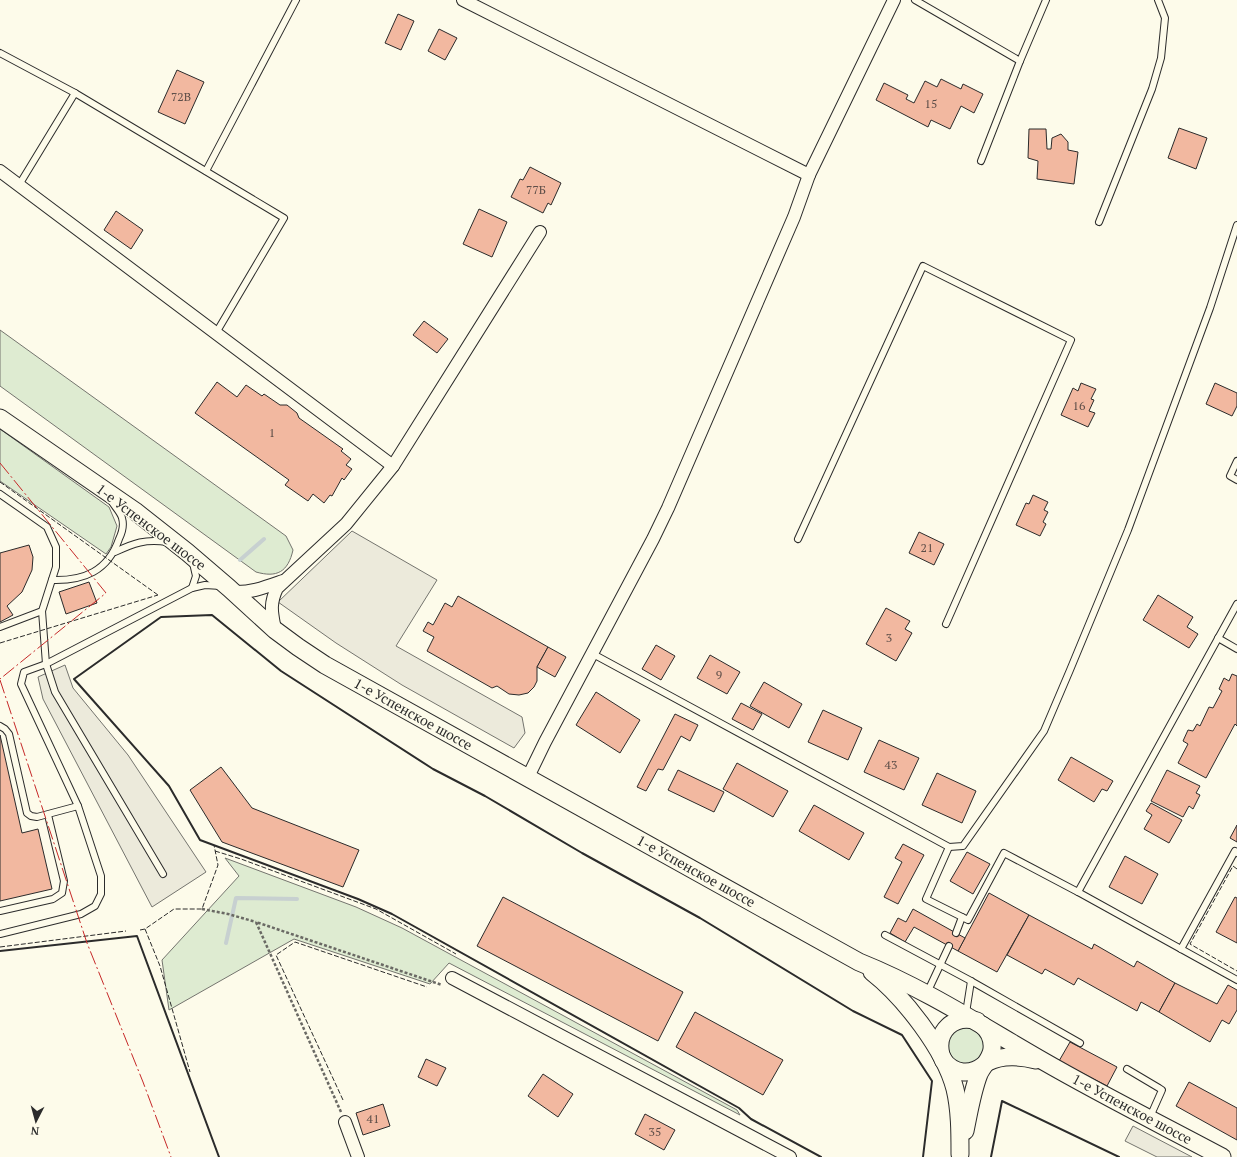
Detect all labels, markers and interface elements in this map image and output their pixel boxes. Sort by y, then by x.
house number: 72В [171,89,191,104]
house number: 15 [925,96,937,111]
house number: 77Б [526,182,546,197]
house number: 16 [1073,398,1086,413]
house number: 1 [269,425,275,440]
street label: 1-е Успенское шоссе [92,479,210,574]
house number: 21 [921,540,933,555]
house number: 3 [886,630,892,645]
house number: 9 [716,667,722,682]
street label: 1-е Успенское шоссе [350,673,476,754]
house number: 43 [885,757,897,772]
street label: 1-е Успенское шоссе [633,830,759,911]
street label: 1-е Успенское шоссе [1069,1069,1195,1148]
north arrow [16,1101,56,1141]
house number: 41 [367,1111,379,1126]
text: N [29,1123,40,1138]
house number: 35 [649,1124,661,1139]

